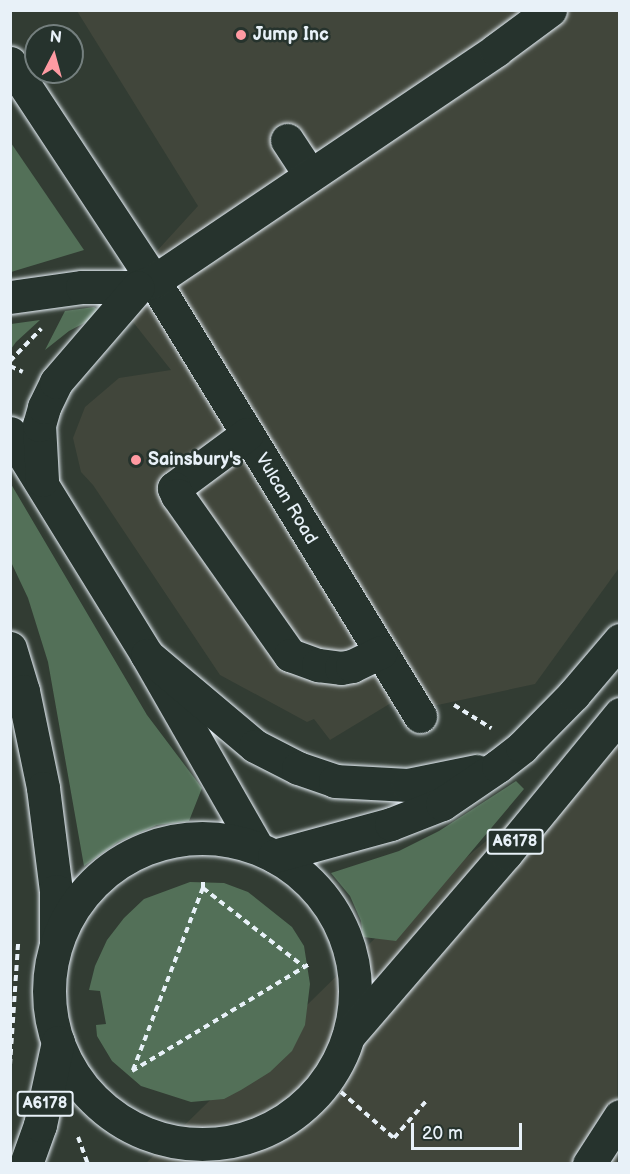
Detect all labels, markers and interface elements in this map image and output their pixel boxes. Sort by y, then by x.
north arrow [24,24,84,84]
place label: Jump Inc [253,24,329,46]
text: N [49,28,63,48]
marker: Jump Inc [234,28,248,42]
place label: Sainsbury's [148,449,241,471]
street label: Vulcan Road [250,449,322,549]
marker: Sainsbury's [129,453,143,467]
road number: A6178 [486,829,544,855]
road number: A6178 [16,1091,74,1117]
scale bar [414,1111,525,1149]
text: 20 m [422,1123,463,1144]

